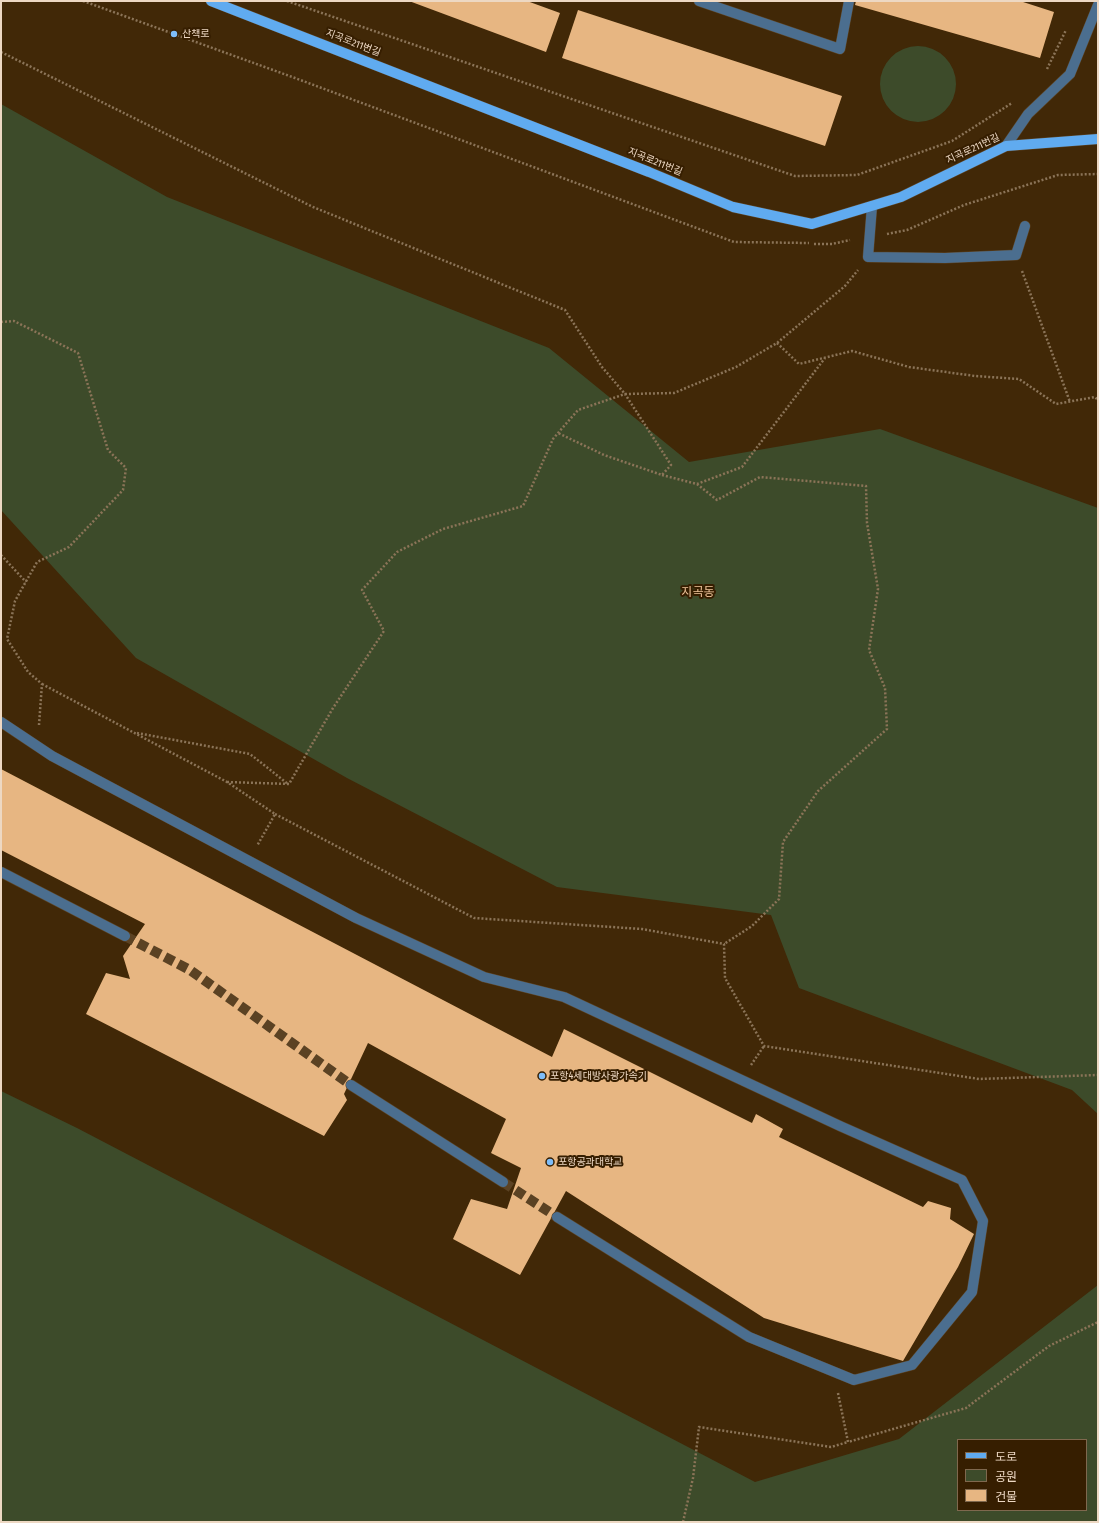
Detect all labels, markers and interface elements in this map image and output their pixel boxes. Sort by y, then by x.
street label: 지곡로211번길 [324,27,382,59]
place label: 산책로 [182,28,210,40]
marker: 산책로 [169,29,179,39]
street label: 지곡로211번길 [944,131,1002,167]
street label: 지곡로211번길 [626,146,684,178]
district label: 지곡동 [681,586,715,600]
place label: 포항4세대방사광가속기 [550,1070,647,1082]
marker: 포항4세대방사광가속기 [537,1071,547,1081]
place label: 포항공과대학교 [558,1156,622,1168]
marker: 포항공과대학교 [545,1157,555,1167]
legend [957,1439,1087,1511]
text: 도로 [995,1450,1017,1464]
text: 공원 [995,1470,1017,1484]
text: 건물 [995,1490,1017,1504]

